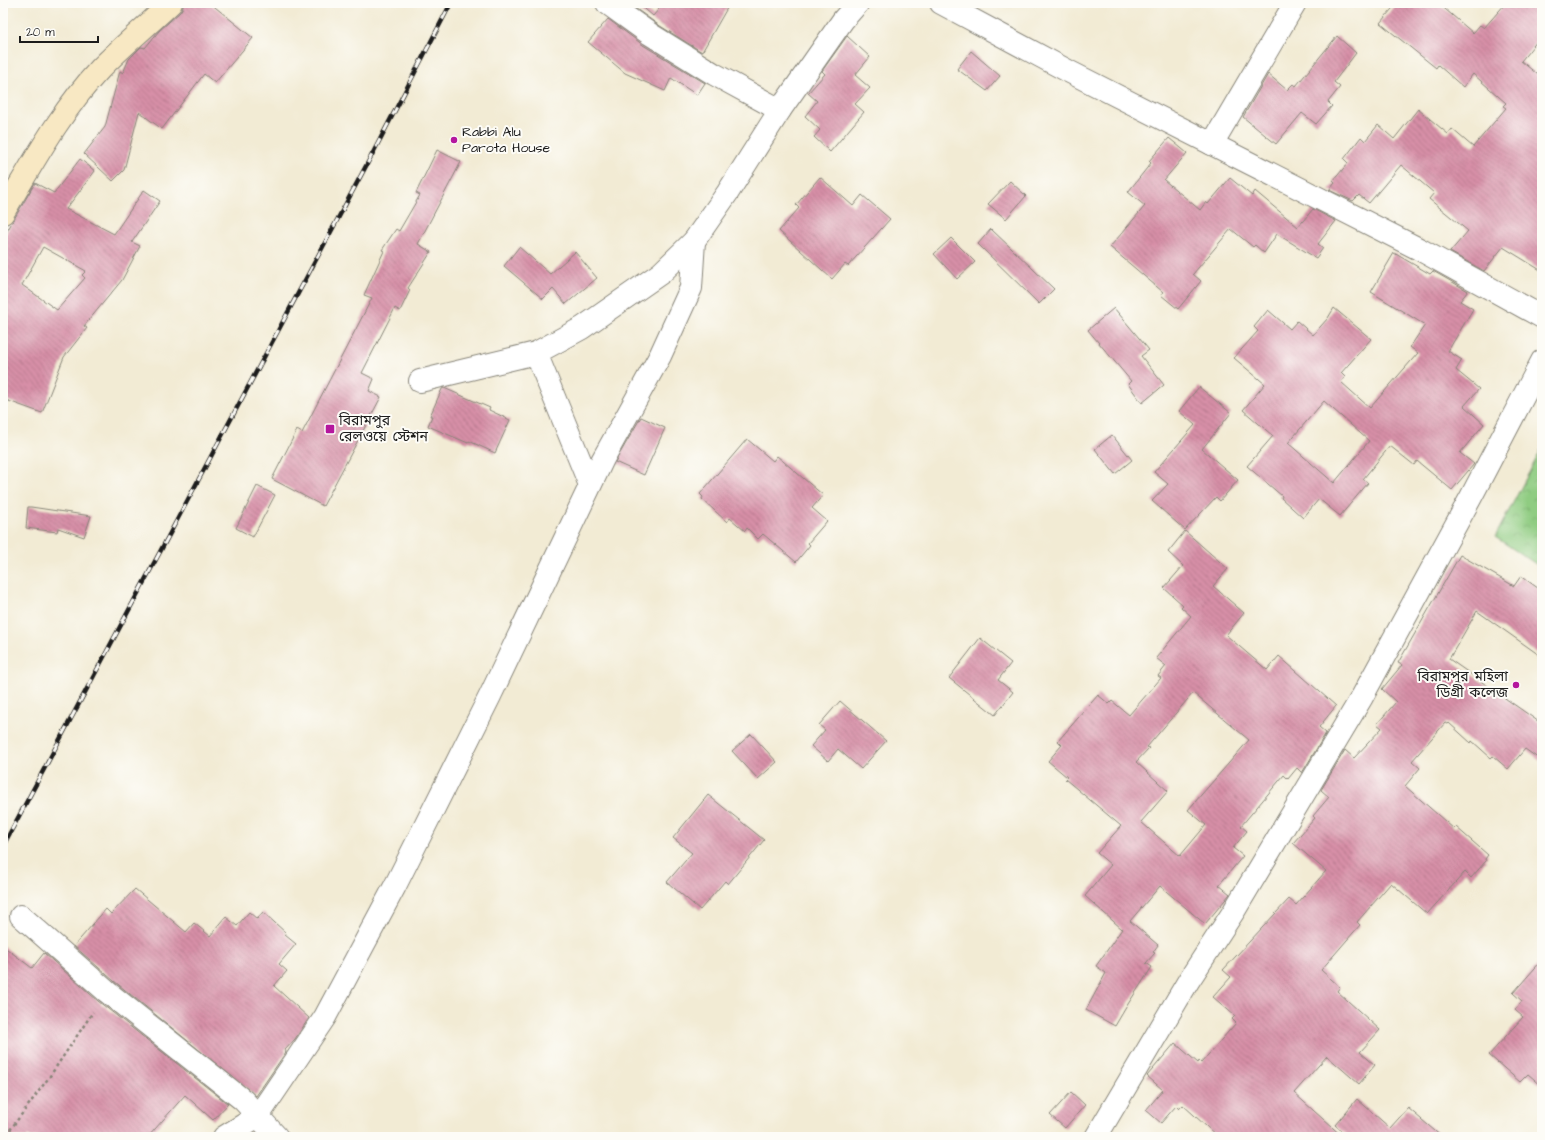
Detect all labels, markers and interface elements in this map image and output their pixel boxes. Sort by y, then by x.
scale bar [20,18,98,44]
text: 20 m [26,24,55,41]
place label: Rabbi Alu Parota House [462,122,551,158]
marker: Rabbi Alu Parota House [449,135,459,145]
place label: বিরামপুর রেলওয়ে স্টেশন [338,411,429,447]
marker: বিরামপুর রেলওয়ে স্টেশন [324,423,336,435]
place label: বিরামপুর মহিলা ডিগ্রী কলেজ [1417,667,1509,703]
marker: বিরামপুর মহিলা ডিগ্রী কলেজ [1511,680,1521,690]

